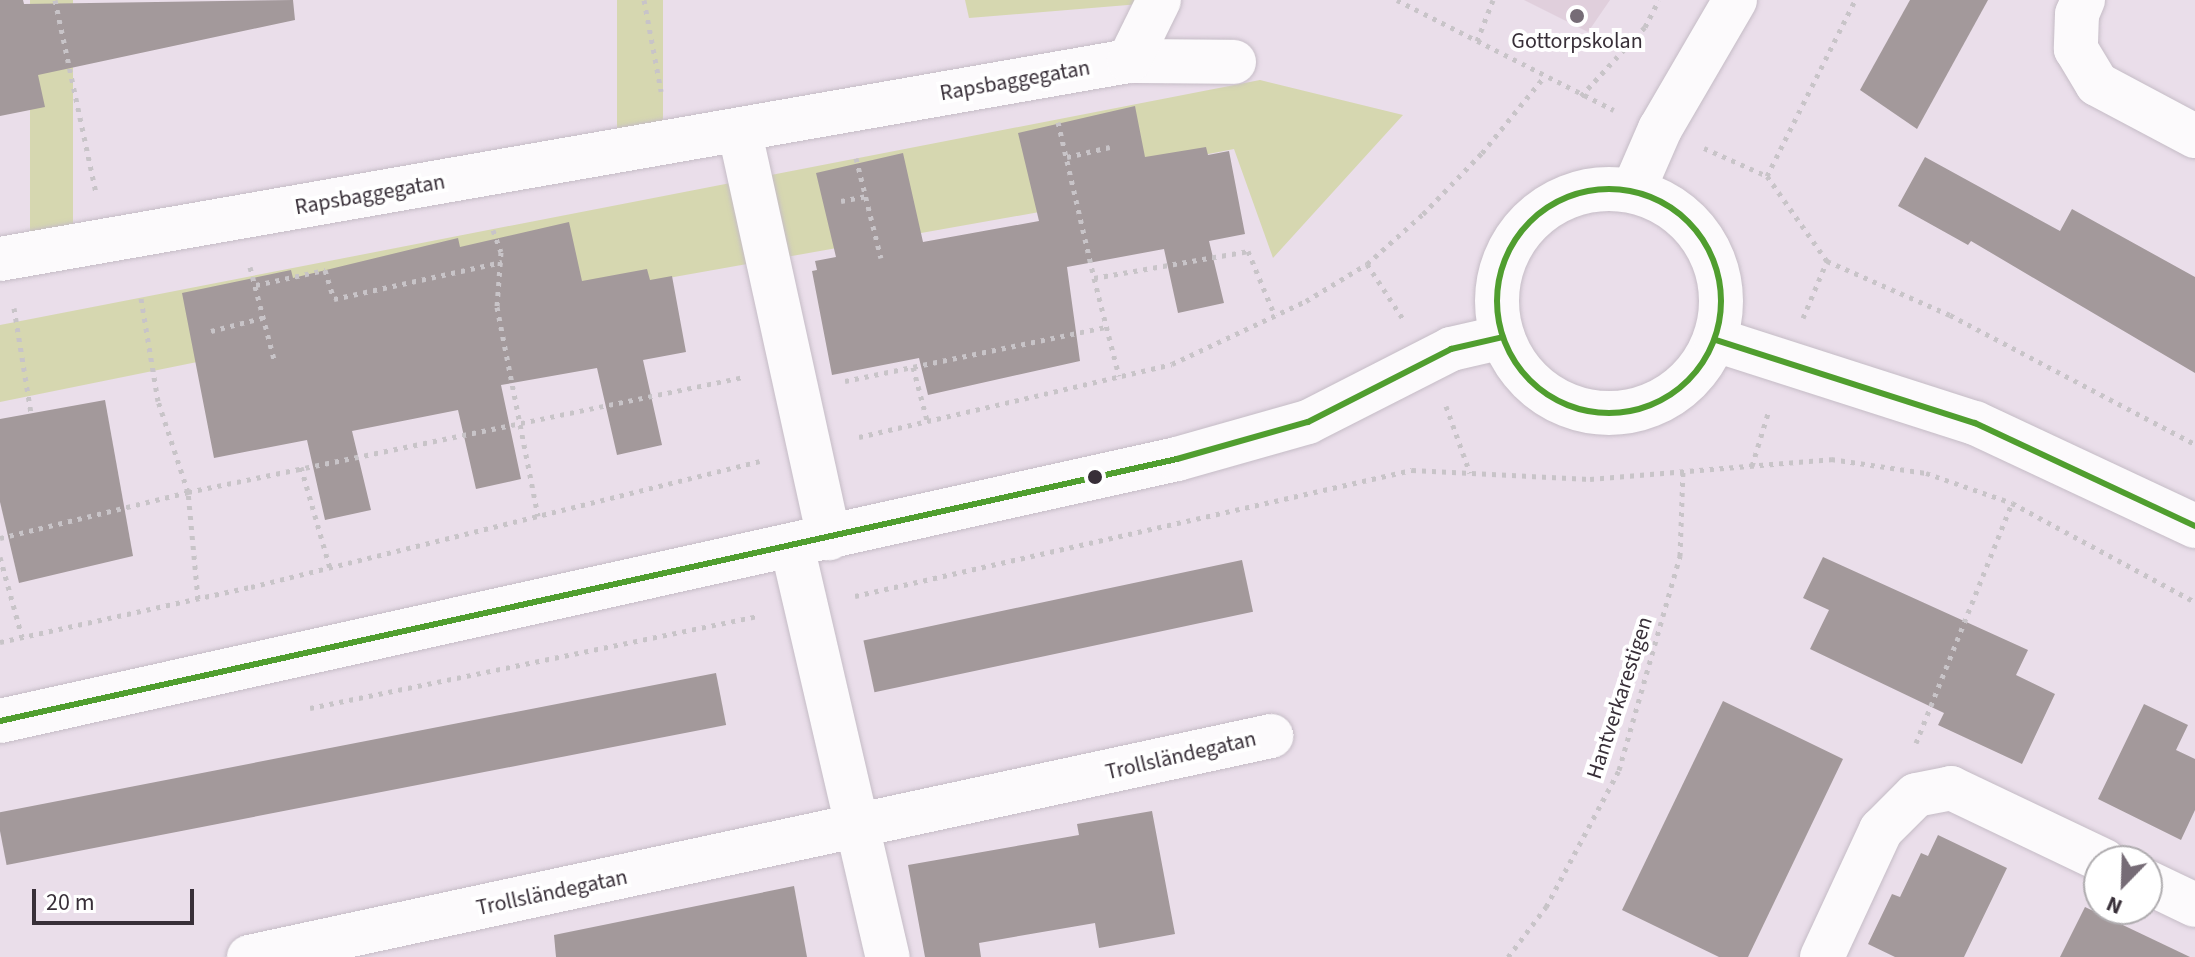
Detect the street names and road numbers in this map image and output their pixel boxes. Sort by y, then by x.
street label: Rapsbaggegatan [938,55,1092,107]
street label: Rapsbaggegatan [293,169,447,221]
street label: Hantverkarestigen [1581,614,1659,782]
street label: Trollsländegatan [1103,726,1259,786]
street label: Trollsländegatan [474,864,630,922]

